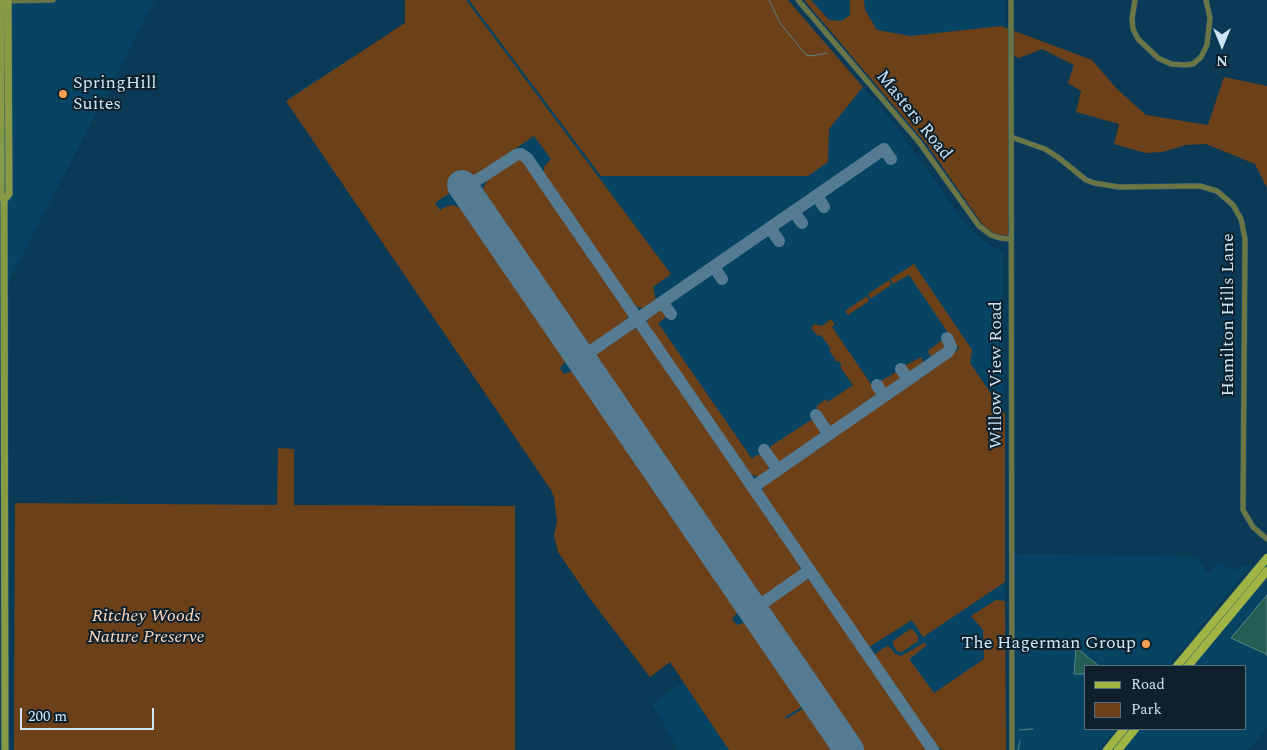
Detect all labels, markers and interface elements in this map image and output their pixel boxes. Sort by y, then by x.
north arrow [1197,20,1247,70]
text: N [1216,50,1228,71]
street label: Masters Road [870,67,956,165]
place label: SpringHill Suites [73,73,157,116]
marker: SpringHill Suites [57,88,69,100]
street label: Hamilton Hills Lane [1218,233,1240,397]
street label: Willow View Road [986,301,1008,449]
park label: Ritchey Woods Nature Preserve [88,606,204,649]
place label: The Hagerman Group [961,633,1136,655]
marker: The Hagerman Group [1140,638,1152,650]
legend [1084,665,1247,730]
text: Road [1131,673,1165,696]
scale bar [22,698,156,730]
text: Park [1131,698,1162,721]
text: 200 m [28,705,67,728]

